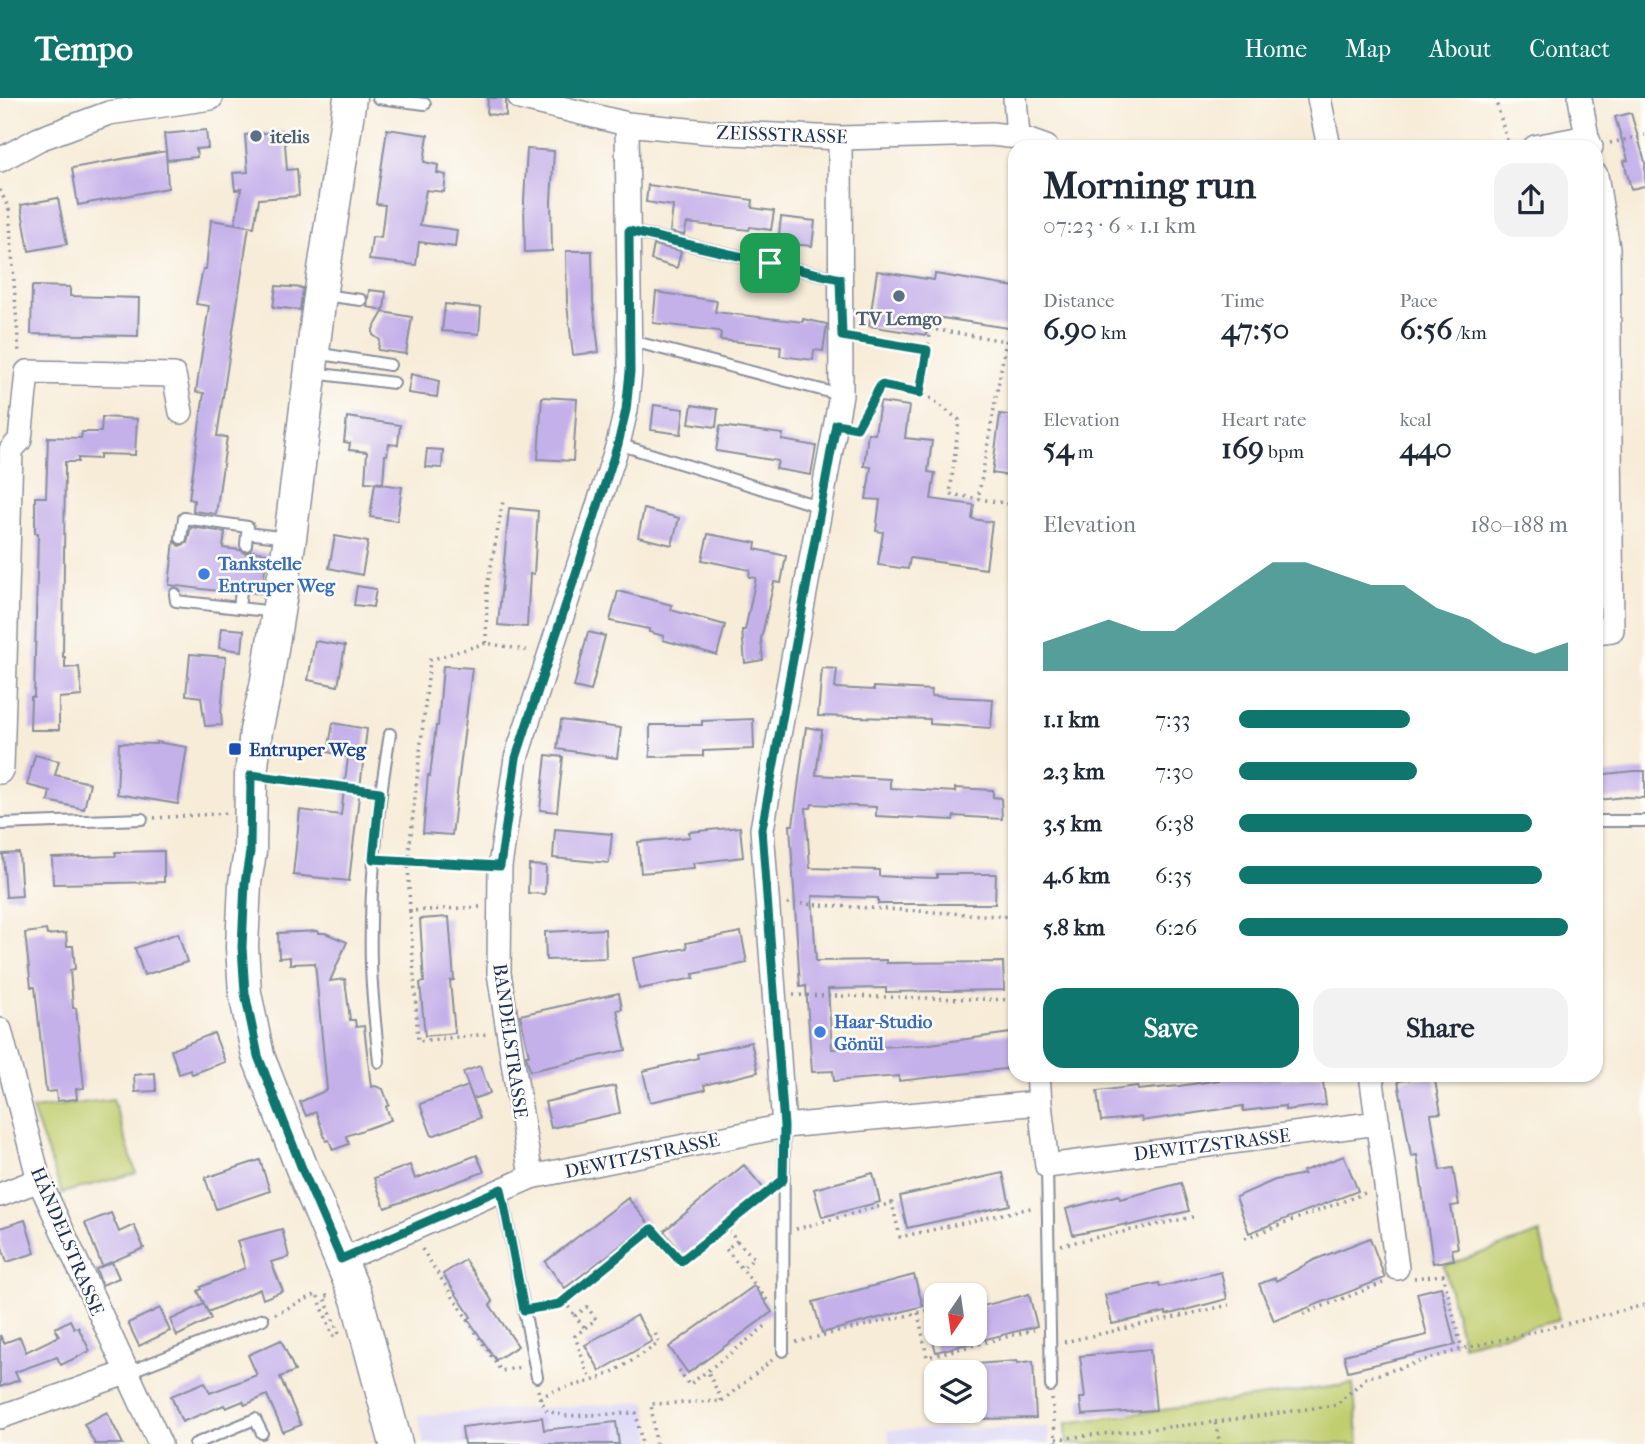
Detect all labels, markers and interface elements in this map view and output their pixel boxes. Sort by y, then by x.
text: Tempo [35,30,133,69]
text: Home [1245,35,1307,63]
text: Map [1345,35,1391,63]
text: About [1429,35,1491,63]
text: Contact [1529,35,1610,63]
street label: ZEISSSTRASSE [716,122,848,148]
place label: itelis [269,126,309,148]
marker: itelis [248,128,264,144]
text: Morning run [1043,163,1256,208]
button: share [1494,163,1568,237]
text: 07:23 · 6 × 1.1 km [1043,212,1196,239]
pin [740,233,800,293]
icon: arrive [751,244,789,282]
marker: TV Lemgo [891,288,907,304]
text: Distance [1043,290,1114,312]
text: Time [1221,290,1265,312]
text: Pace [1400,290,1438,312]
place label: TV Lemgo [855,308,942,330]
text: 6.90 [1043,312,1097,347]
text: 47:50 [1221,312,1289,347]
text: 6:56 [1400,312,1452,347]
text: km [1097,322,1127,344]
text: /km [1452,322,1487,344]
text: Elevation [1043,409,1120,431]
text: Heart rate [1221,409,1306,431]
text: kcal [1400,409,1432,431]
text: 54 [1043,431,1074,466]
text: 169 [1221,431,1264,466]
text: 440 [1400,431,1452,466]
text: m [1074,441,1094,463]
text: bpm [1264,441,1304,463]
text: Elevation [1043,511,1136,538]
text: 180–188 m [1470,511,1568,538]
place label: Tankstelle Entruper Weg [217,553,336,597]
marker: Tankstelle Entruper Weg [196,566,212,582]
text: 1.1 km [1043,706,1100,733]
text: 7:33 [1155,706,1191,733]
place label: Entruper Weg [249,739,367,761]
marker: Entruper Weg [227,741,243,757]
text: 2.3 km [1043,758,1105,785]
text: 7:30 [1155,758,1194,785]
text: 3.5 km [1043,810,1102,837]
text: 6:38 [1155,810,1194,837]
text: 4.6 km [1043,862,1110,889]
text: 6:35 [1155,862,1192,889]
text: 5.8 km [1043,914,1105,941]
text: 6:26 [1155,914,1197,941]
street label: BANDELSTRASSE [488,962,532,1120]
button: Save [1043,988,1299,1068]
button: Share [1313,988,1568,1068]
place label: Haar-Studio Gönül [834,1011,933,1055]
marker: Haar-Studio Gönül [812,1024,828,1040]
street label: DEWITZSTRASSE [1133,1124,1292,1166]
street label: DEWITZSTRASSE [563,1129,722,1183]
street label: HÄNDELSTRASSE [26,1164,108,1319]
north arrow [924,1283,987,1346]
map controls [924,1283,987,1423]
button: layers [924,1360,987,1423]

